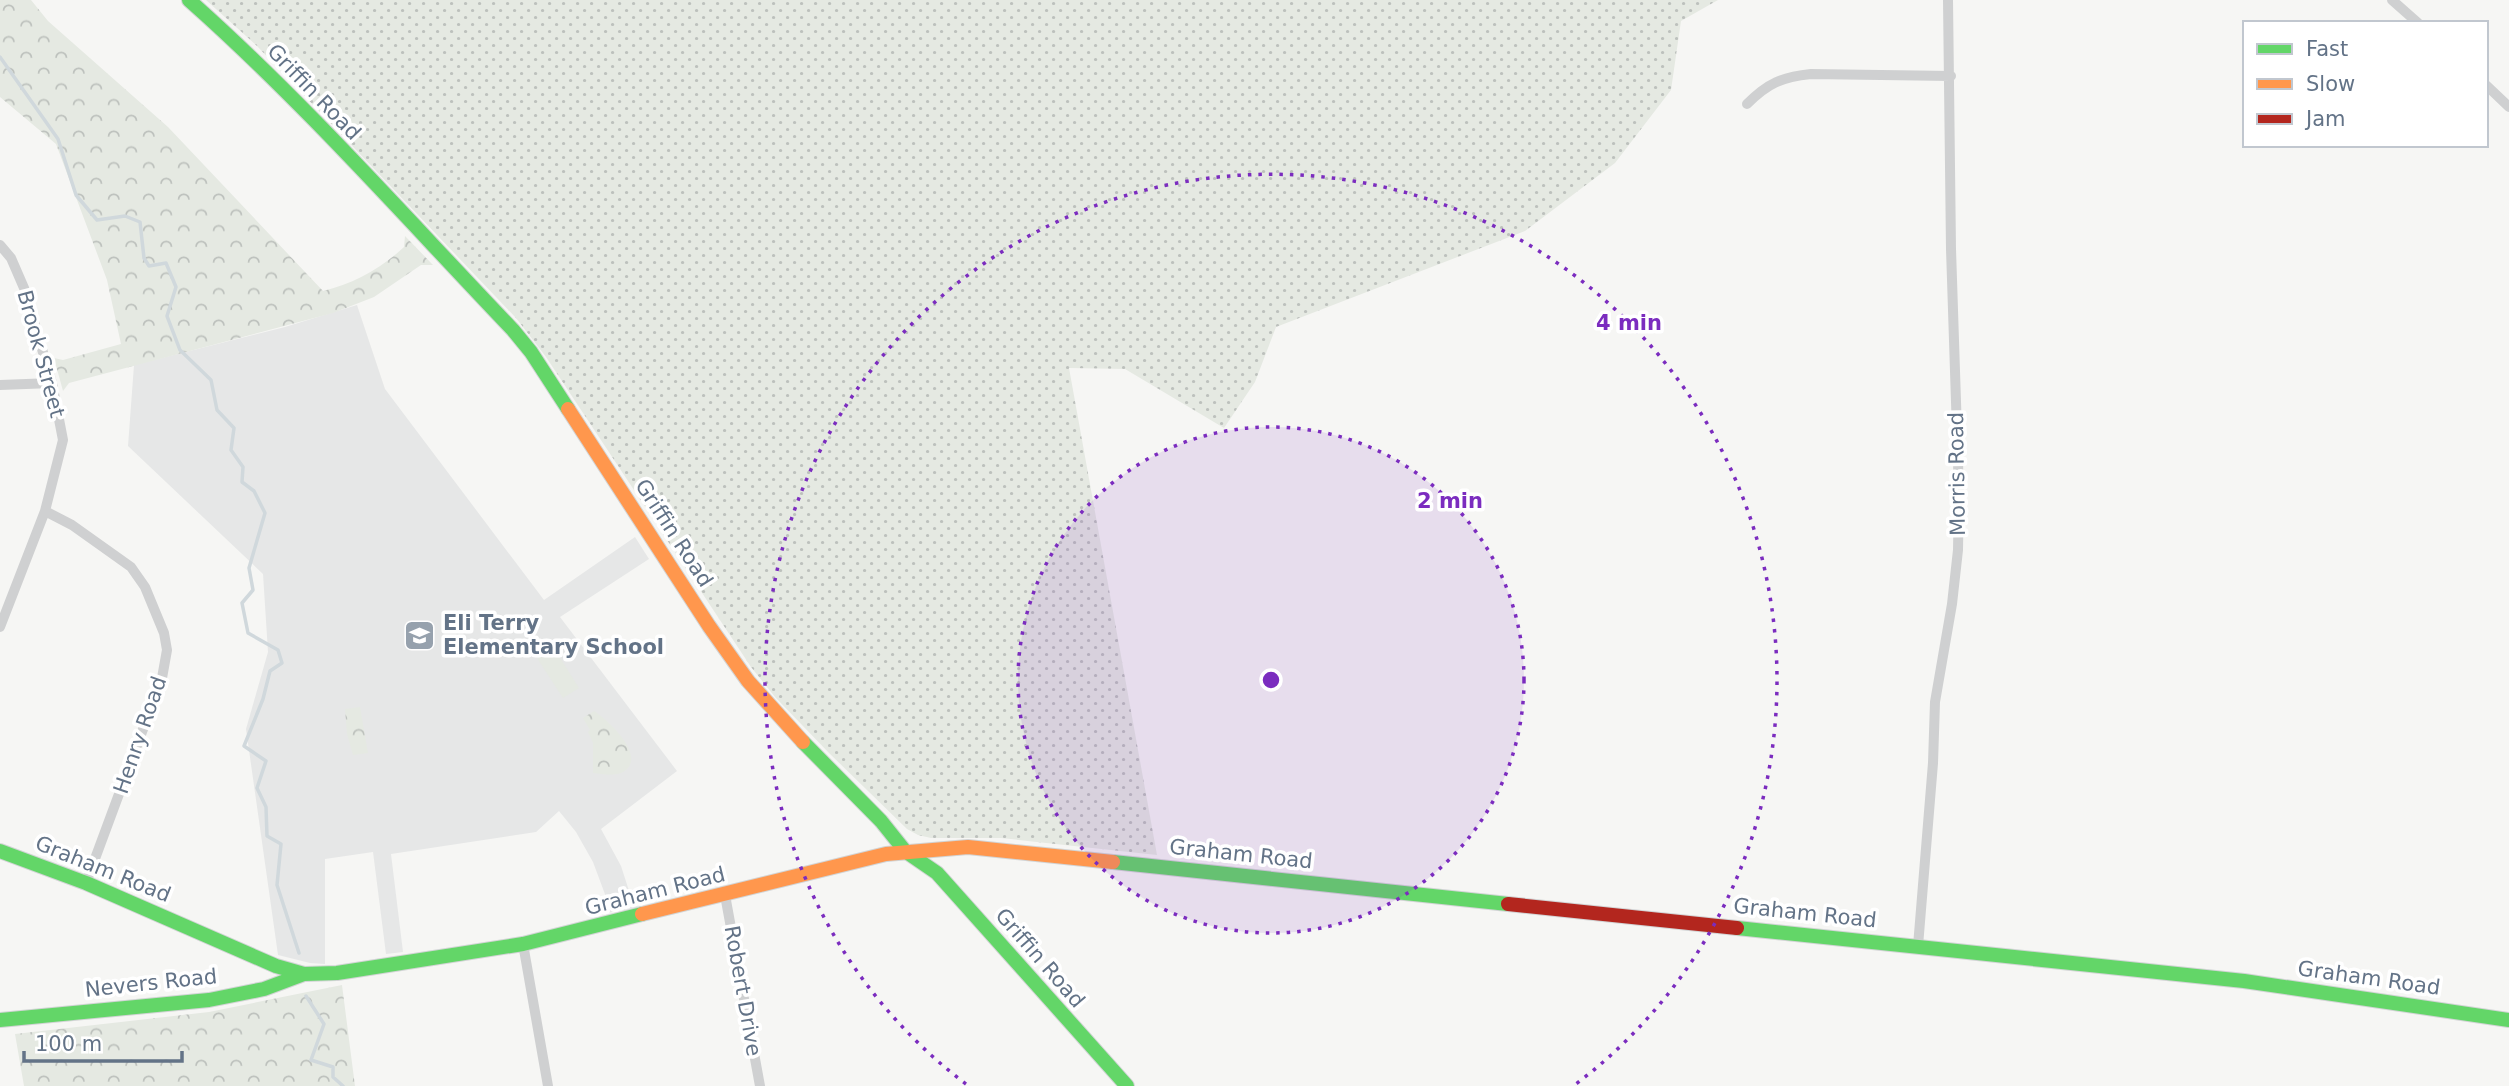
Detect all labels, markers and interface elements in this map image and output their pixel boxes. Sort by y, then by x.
legend [2243,21,2488,147]
text: Fast [2306,37,2348,61]
street label: Griffin Road [262,39,366,145]
text: Slow [2306,72,2355,96]
text: Jam [2304,107,2346,131]
street label: Brook Street [12,288,70,420]
text: 4 min [1596,311,1662,335]
street label: Morris Road [1944,412,1970,536]
street label: Griffin Road [630,475,718,591]
text: 2 min [1417,489,1483,513]
place label: Eli Terry Elementary School [443,611,664,659]
school or university icon: Eli Terry Elementary School [403,618,437,652]
centre of rings [1259,668,1283,692]
street label: Henry Road [109,673,171,797]
street label: Graham Road [32,831,174,907]
street label: Graham Road [1168,835,1314,873]
street label: Graham Road [582,862,728,920]
street label: Graham Road [1732,894,1878,932]
street label: Griffin Road [990,903,1090,1013]
street label: Robert Drive [720,924,766,1058]
street label: Graham Road [2296,956,2442,1000]
street label: Nevers Road [84,964,218,1002]
scale bar [24,1020,182,1064]
text: 100 m [35,1032,102,1056]

